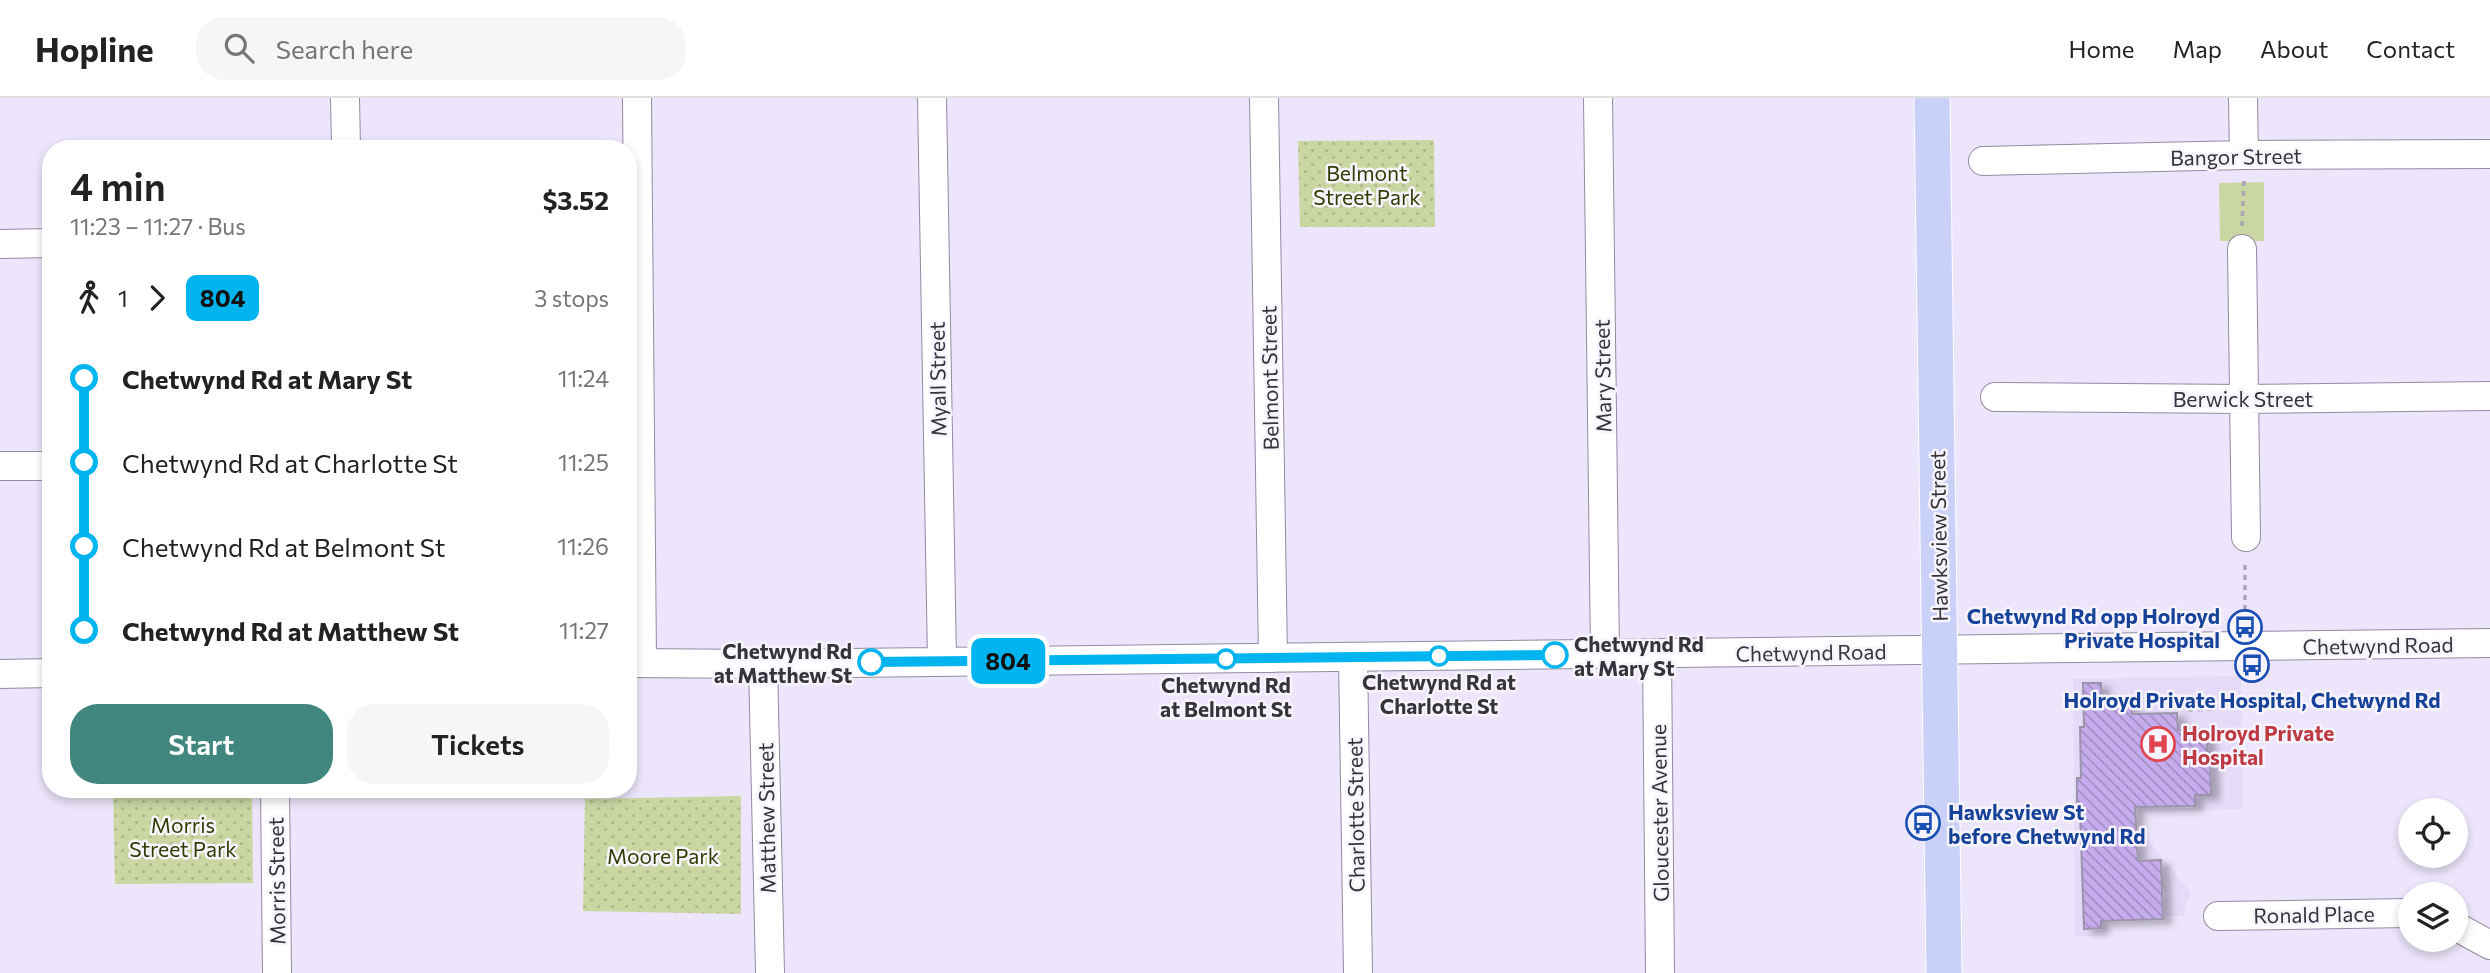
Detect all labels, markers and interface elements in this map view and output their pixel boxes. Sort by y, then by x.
search box [196,17,686,80]
text: Hopline [35,28,154,69]
icon: search [220,29,258,67]
text: Search here [276,33,413,64]
text: Home [2069,34,2135,63]
text: Map [2173,34,2222,63]
text: About [2260,34,2328,63]
text: Contact [2366,34,2455,63]
street label: Bangor Street [2170,142,2302,170]
park label: Belmont Street Park [1313,160,1421,209]
text: 4 min [70,162,166,209]
text: $3.52 [542,184,609,215]
text: 11:23 – 11:27 · Bus [70,212,246,240]
icon: walk [70,279,108,317]
icon: forward [138,279,176,317]
text: 804 [200,283,245,312]
text: 1 [118,284,128,312]
text: 3 stops [534,284,609,312]
street label: Belmont Street [1255,305,1283,451]
street label: Mary Street [1589,319,1615,433]
street label: Myall Street [923,321,951,437]
text: Chetwynd Rd at Mary St [122,363,412,394]
text: 11:24 [558,364,609,392]
street label: Berwick Street [2173,386,2313,411]
text: Chetwynd Rd at Charlotte St [122,447,458,478]
text: 11:25 [558,448,609,476]
street label: Hawksview Street [1924,450,1952,622]
text: Chetwynd Rd at Belmont St [122,531,445,562]
text: 11:26 [557,532,609,560]
place label: Chetwynd Rd opp Holroyd Private Hospital [1967,603,2220,652]
bus stop icon: Chetwynd Rd opp Holroyd Private Hospital [2226,608,2264,646]
text: Chetwynd Rd at Matthew St [122,615,459,646]
text: 11:27 [559,616,609,644]
place label: Chetwynd Rd at Mary St [1574,631,1704,680]
street label: Chetwynd Road [2302,631,2454,659]
place label: Chetwynd Rd at Matthew St [714,638,852,687]
line badge: 804 [968,638,1048,684]
street label: Chetwynd Road [1735,638,1887,666]
marker: Chetwynd Rd at Mary St [1542,642,1568,668]
text: 804 [985,646,1031,675]
marker: Chetwynd Rd at Charlotte St [1429,646,1449,666]
bus stop icon: Holroyd Private Hospital, Chetwynd Rd [2233,646,2271,684]
marker: Chetwynd Rd at Matthew St [858,649,884,675]
marker: Chetwynd Rd at Belmont St [1216,649,1236,669]
place label: Chetwynd Rd at Charlotte St [1362,669,1516,718]
place label: Chetwynd Rd at Belmont St [1160,672,1292,721]
place label: Holroyd Private Hospital, Chetwynd Rd [2063,687,2441,712]
button: Start [70,704,333,784]
button: Tickets [347,704,609,784]
place label: Holroyd Private Hospital [2182,720,2334,769]
street label: Gloucester Avenue [1645,724,1673,902]
hospital icon: Holroyd Private Hospital [2139,725,2177,763]
street label: Charlotte Street [1341,737,1369,893]
street label: Matthew Street [752,742,780,894]
map controls [2398,798,2468,952]
button: locate [2398,798,2468,868]
place label: Hawksview St before Chetwynd Rd [1948,799,2145,848]
bus stop icon: Hawksview St before Chetwynd Rd [1904,804,1942,842]
park label: Morris Street Park [129,812,237,861]
street label: Morris Street [262,817,290,945]
park label: Moore Park [607,843,719,868]
button: layers [2398,882,2468,952]
street label: Ronald Place [2253,900,2375,928]

